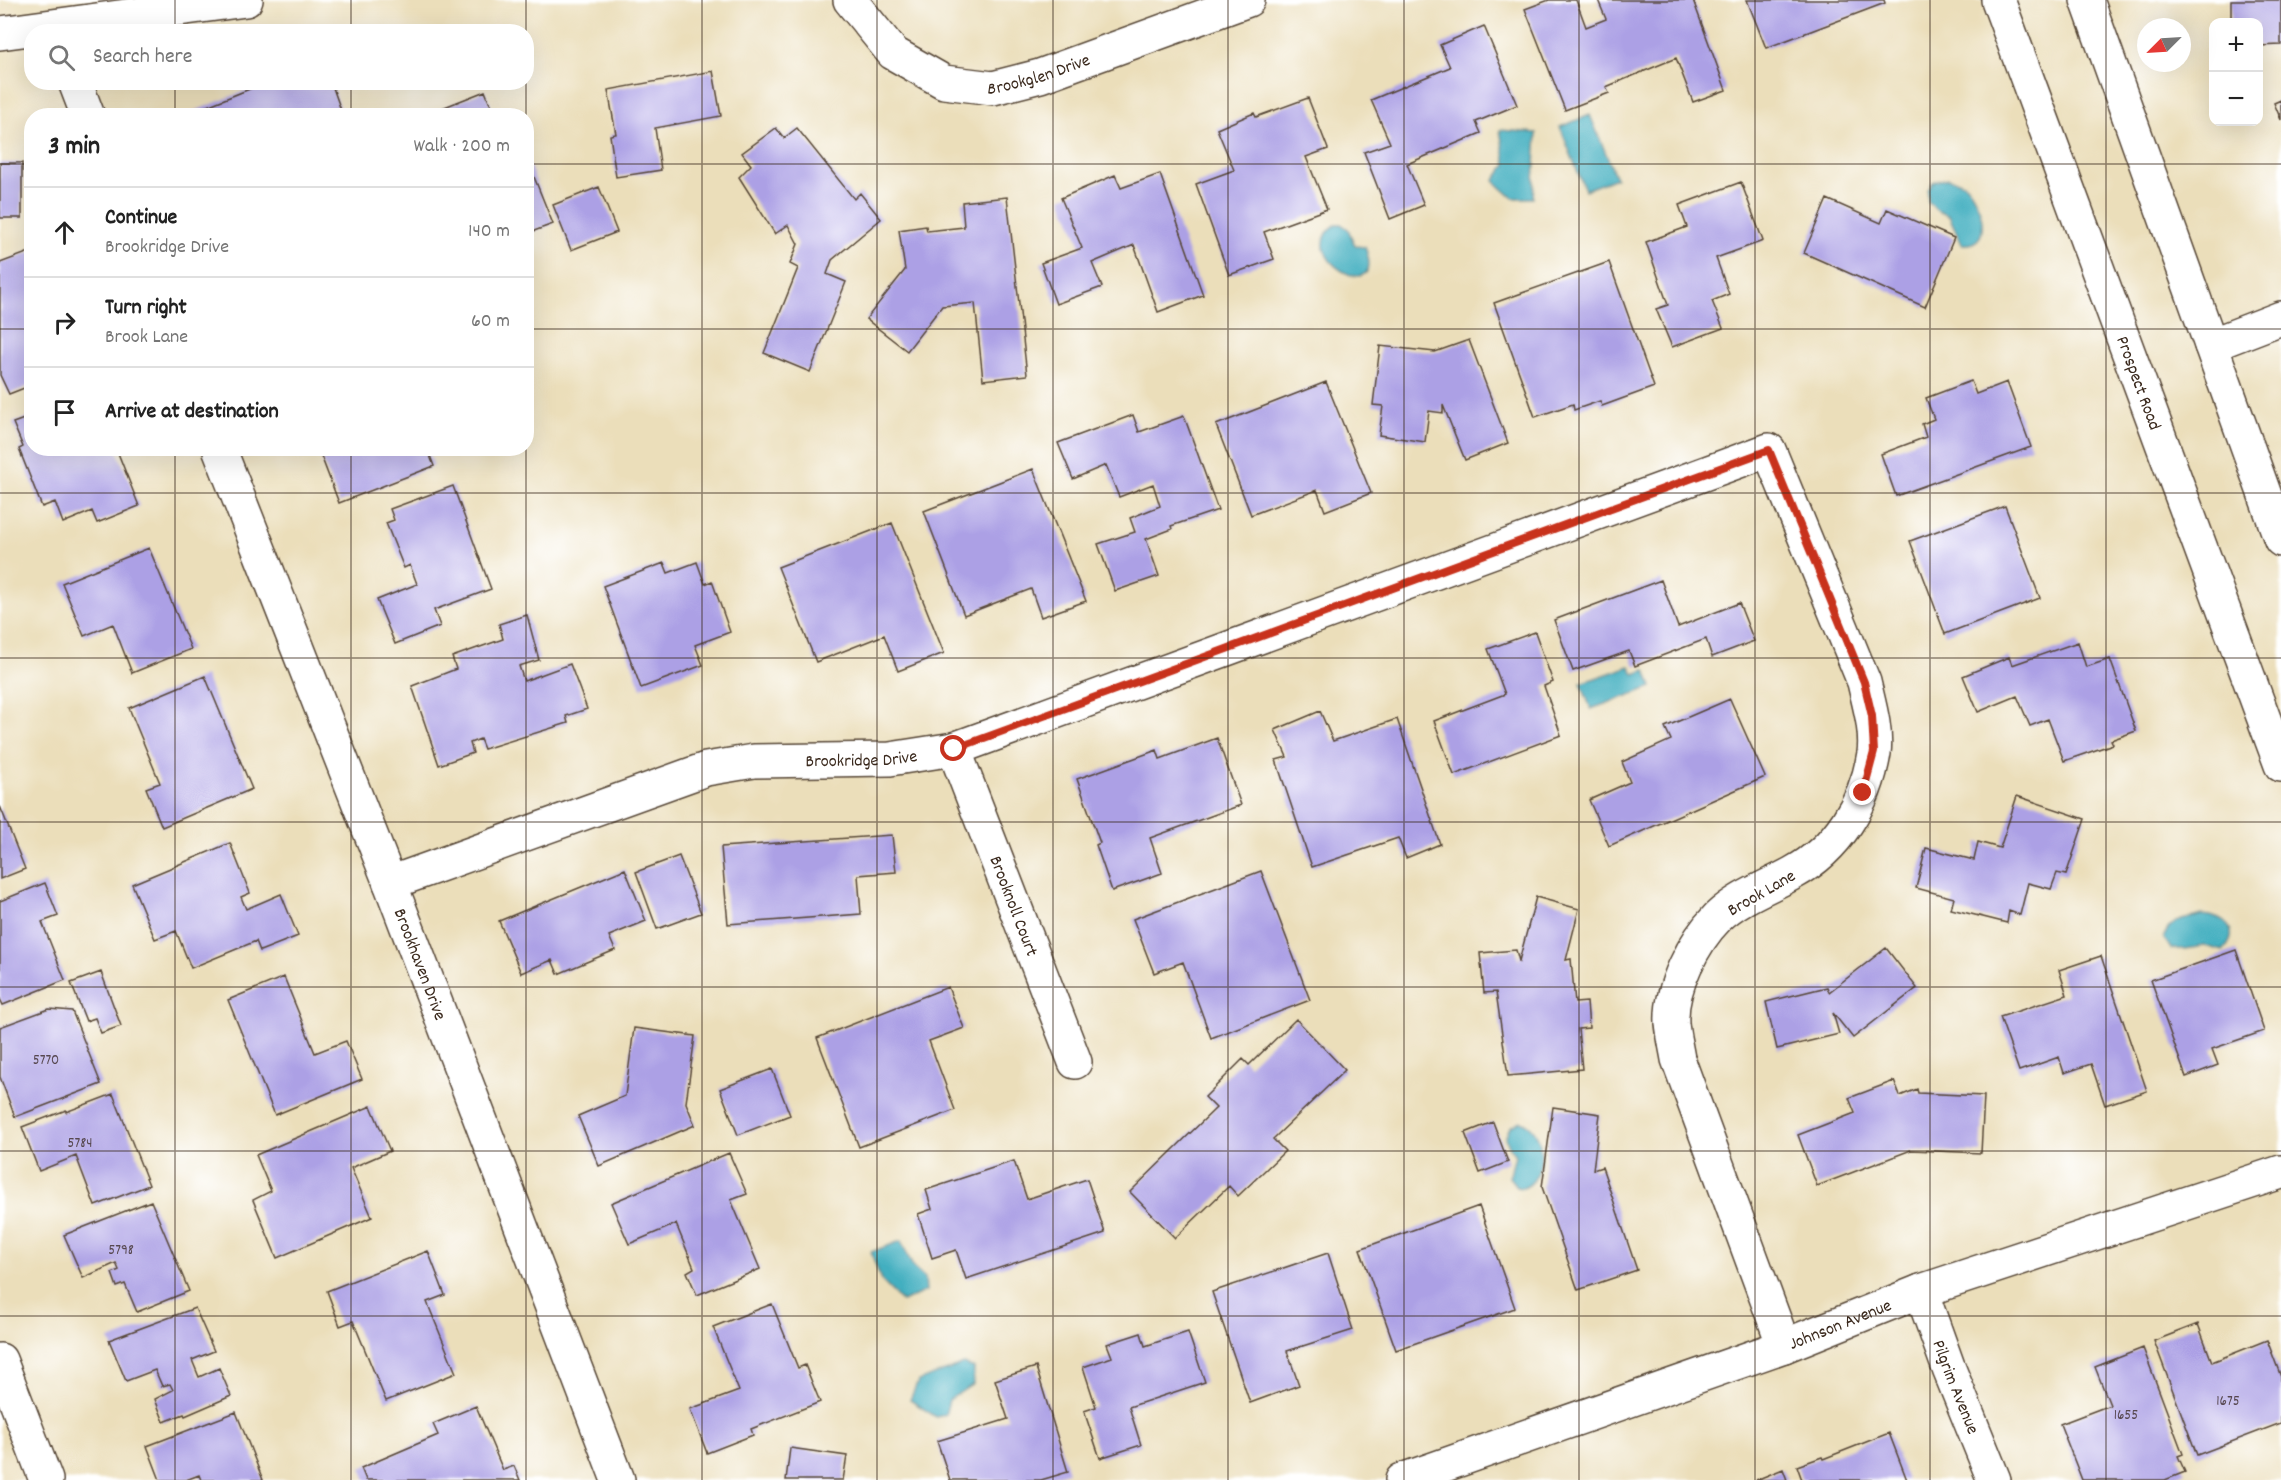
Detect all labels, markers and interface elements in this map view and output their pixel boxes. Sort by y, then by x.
north arrow [2137,18,2191,72]
map controls [2209,18,2263,126]
button: + [2209,18,2263,72]
search box [24,24,534,90]
icon: search [45,41,78,74]
text: Search here [93,42,192,73]
street label: Brookglen Drive [986,49,1094,103]
button: − [2209,72,2263,126]
text: 3 min [48,129,100,166]
text: Walk · 200 m [414,133,510,161]
text: Continue [105,203,177,234]
icon: ahead [48,216,81,249]
text: 140 m [468,218,510,246]
text: Brookridge Drive [105,234,229,262]
text: Turn right [105,293,187,324]
icon: right [48,306,81,339]
text: 60 m [471,308,510,336]
text: Brook Lane [105,324,188,352]
street label: Prospect Road [2108,333,2166,434]
icon: arrive [48,396,81,429]
text: Arrive at destination [105,397,279,428]
route start [940,735,966,761]
street label: Brookridge Drive [805,745,919,775]
route end [1849,779,1875,805]
street label: Brooknoll Court [982,853,1043,961]
street label: Brook Lane [1724,865,1801,924]
street label: Brookhaven Drive [386,905,451,1024]
house number: 5770 [33,1050,59,1072]
house number: 5784 [68,1133,92,1155]
house number: 5798 [108,1240,134,1262]
street label: Johnson Avenue [1786,1294,1896,1358]
street label: Pilgrim Avenue [1925,1337,1984,1439]
house number: 1675 [2216,1391,2240,1413]
house number: 1655 [2114,1405,2138,1427]

